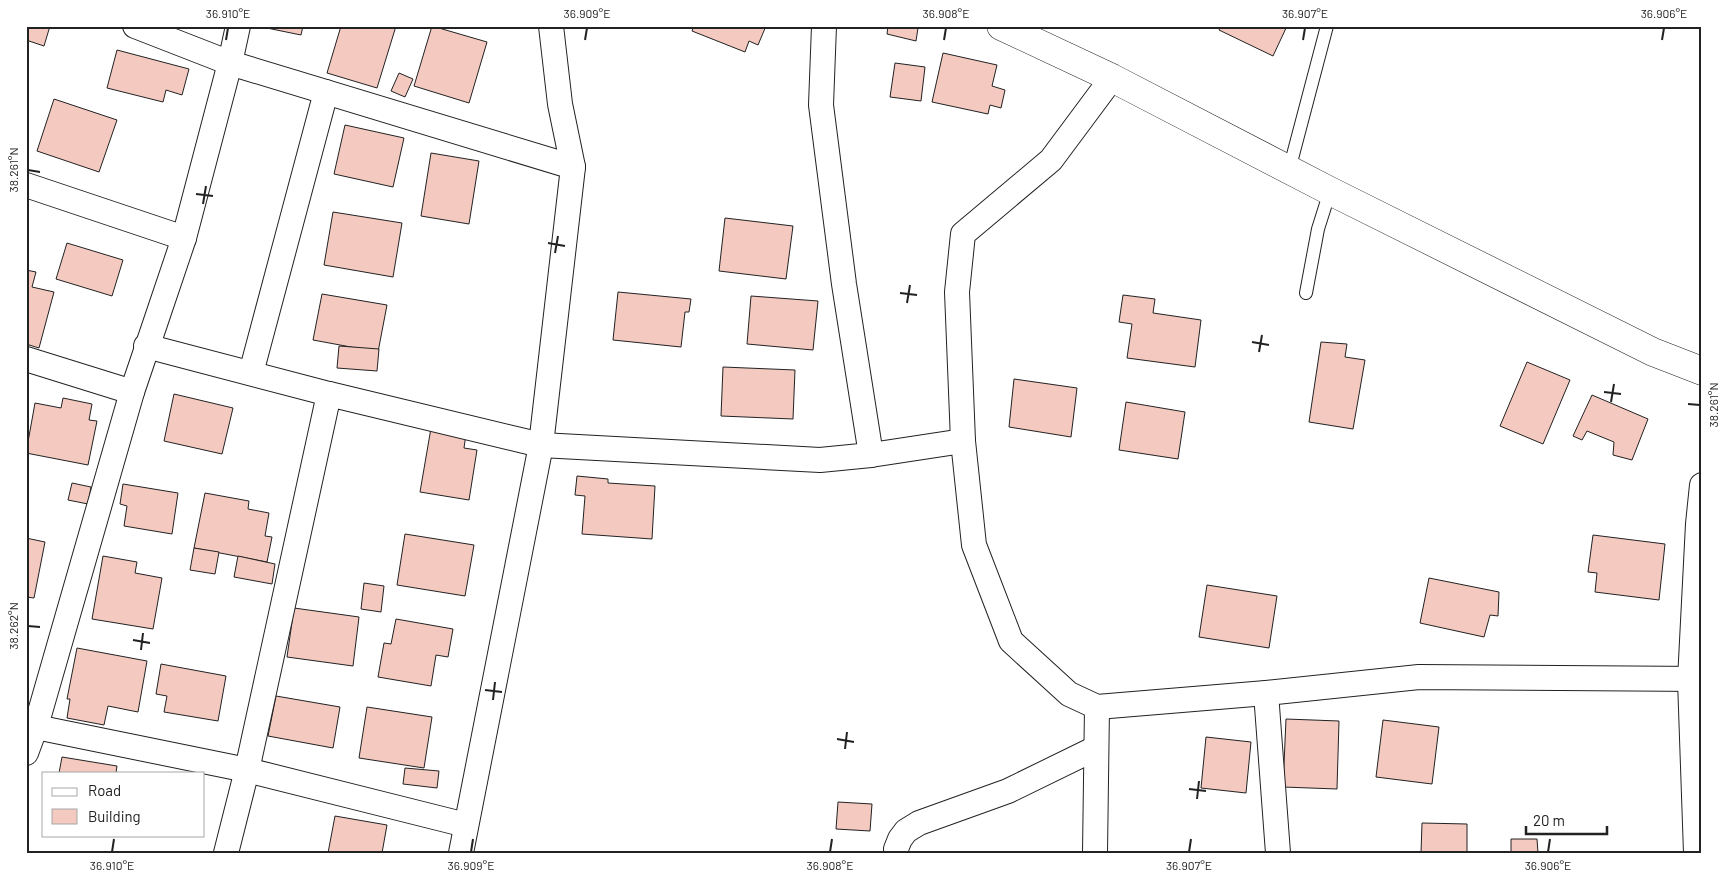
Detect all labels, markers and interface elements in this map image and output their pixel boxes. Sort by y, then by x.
text: 36.910°E [206,6,250,20]
text: 36.909°E [564,6,610,20]
text: 36.908°E [923,6,969,20]
text: 36.907°E [1282,6,1328,20]
text: 36.906°E [1641,6,1687,20]
text: 38.261°N [6,147,20,193]
text: 38.261°N [1706,382,1720,428]
text: 38.262°N [6,602,20,650]
legend [42,772,205,836]
text: Road [88,781,121,799]
scale bar [1526,804,1607,836]
text: Building [88,807,141,825]
text: 20 m [1533,811,1565,829]
text: 36.910°E [90,858,134,872]
text: 36.909°E [448,858,494,872]
text: 36.908°E [807,858,853,872]
text: 36.907°E [1166,858,1212,872]
text: 36.906°E [1525,858,1571,872]

